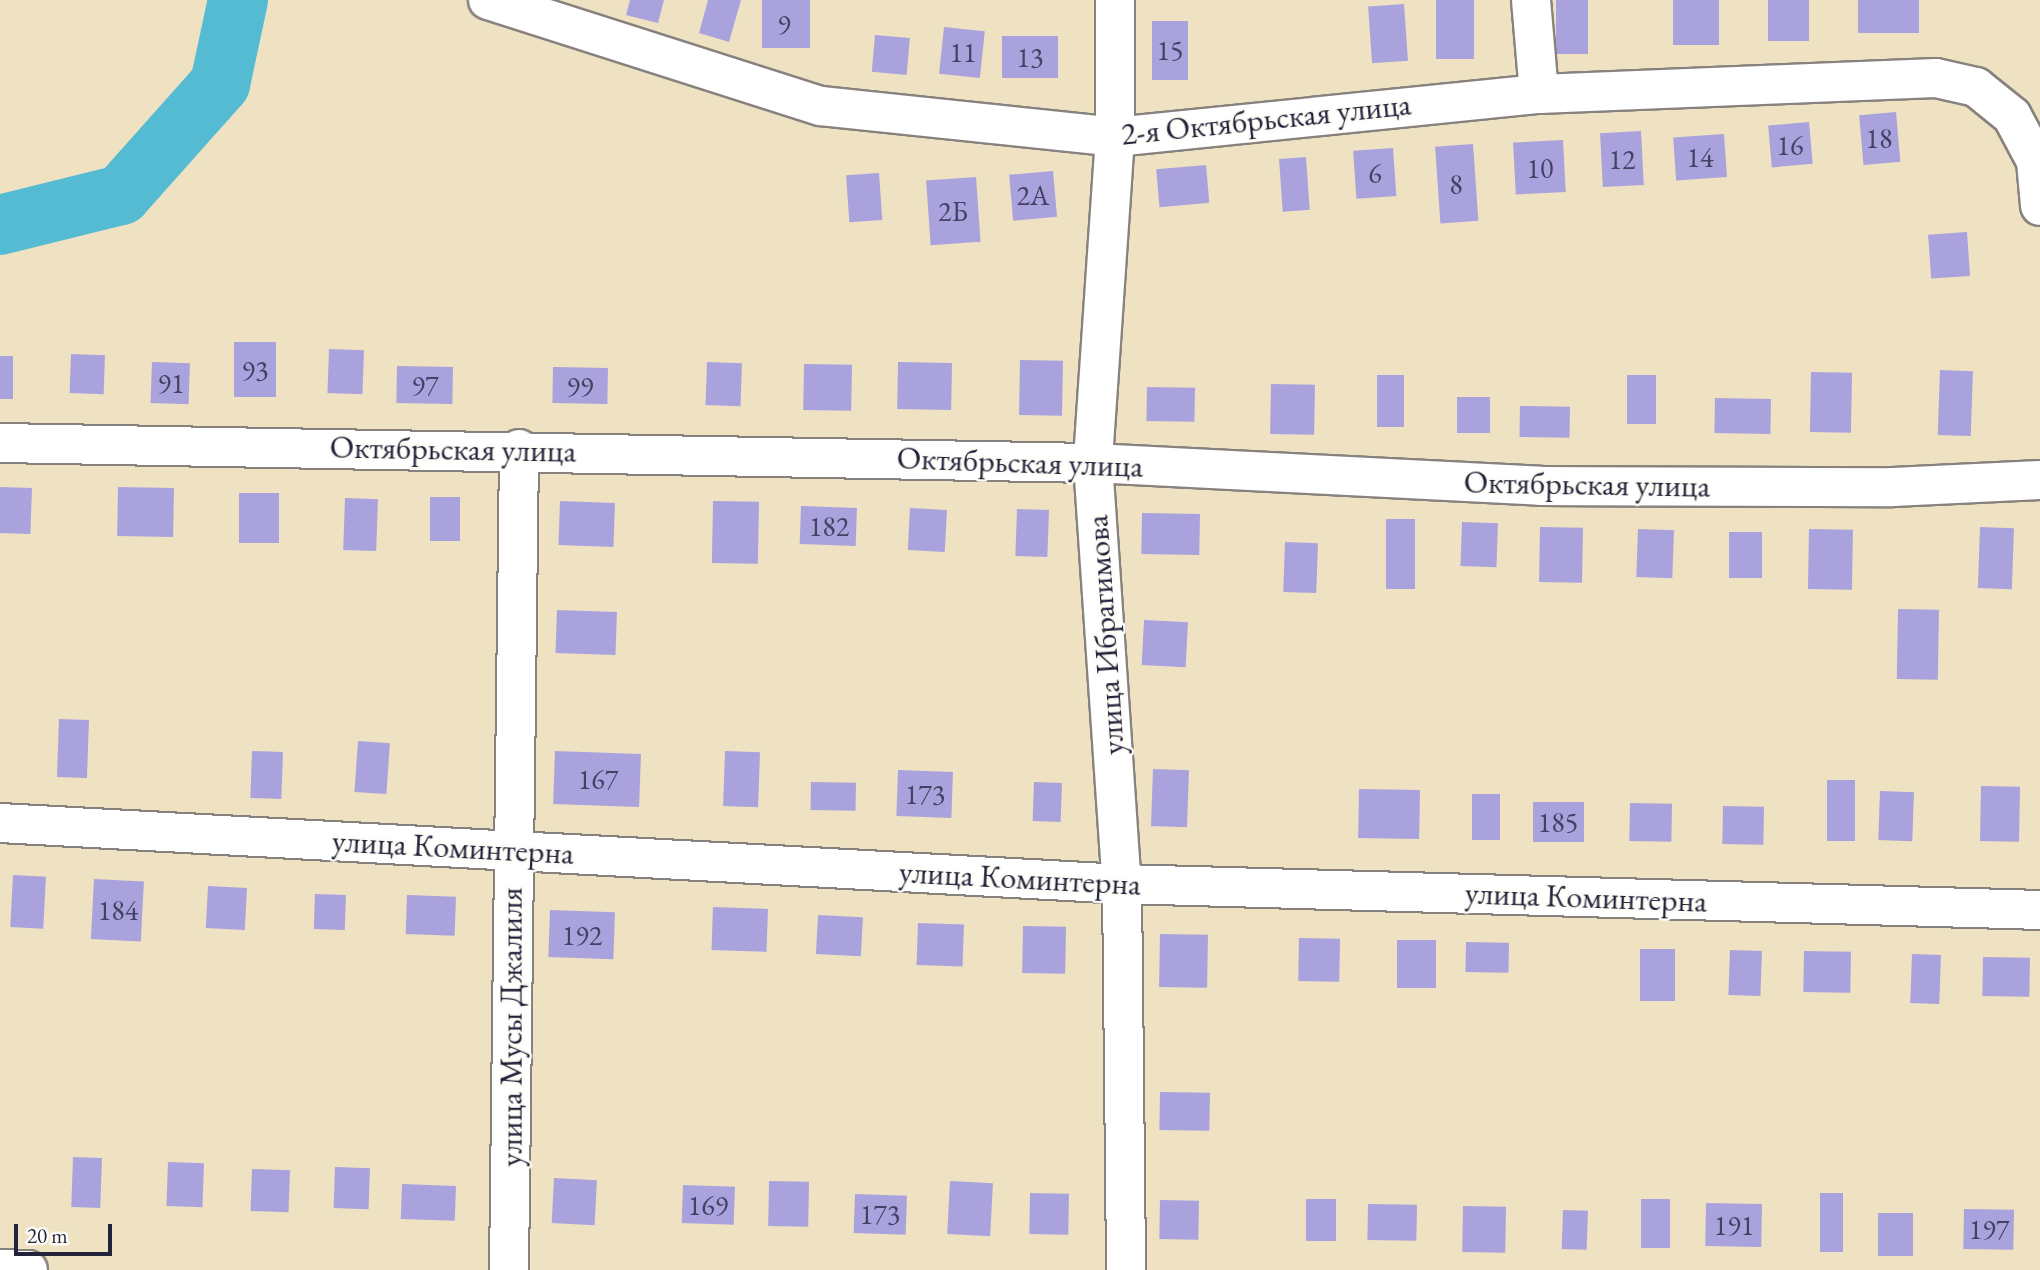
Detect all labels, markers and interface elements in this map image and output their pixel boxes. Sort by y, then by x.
house number: 9 [777,7,791,41]
house number: 15 [1157,33,1183,67]
house number: 11 [950,35,976,69]
house number: 13 [1017,40,1043,74]
street label: 2-я Октябрьская улица [1119,85,1413,153]
house number: 18 [1866,121,1892,155]
house number: 16 [1777,128,1803,162]
house number: 14 [1687,140,1713,174]
house number: 12 [1609,142,1635,176]
house number: 10 [1527,151,1553,185]
house number: 6 [1368,156,1382,190]
house number: 8 [1449,167,1463,201]
house number: 2А [1017,178,1049,212]
house number: 2Б [938,194,968,228]
house number: 93 [242,353,268,387]
house number: 91 [158,366,184,400]
house number: 97 [412,368,438,402]
house number: 99 [567,369,593,403]
street label: Октябрьская улица [329,428,577,470]
street label: Октябрьская улица [896,439,1144,485]
street label: Октябрьская улица [1463,463,1711,505]
house number: 182 [809,509,849,543]
street label: улица Ибрагимова [1077,514,1133,756]
house number: 167 [578,762,618,796]
house number: 173 [905,777,945,811]
house number: 185 [1538,805,1578,839]
street label: улица Коминтерна [331,821,575,873]
street label: улица Коминтерна [898,852,1142,904]
street label: улица Коминтерна [1464,874,1708,920]
street label: улица Мусы Джалиля [492,887,530,1167]
house number: 184 [98,893,138,927]
house number: 192 [562,918,602,952]
house number: 169 [688,1188,728,1222]
house number: 173 [860,1197,900,1231]
house number: 191 [1714,1208,1754,1242]
scale bar [18,1210,116,1254]
house number: 197 [1969,1212,2009,1246]
text: 20 m [27,1222,68,1249]

